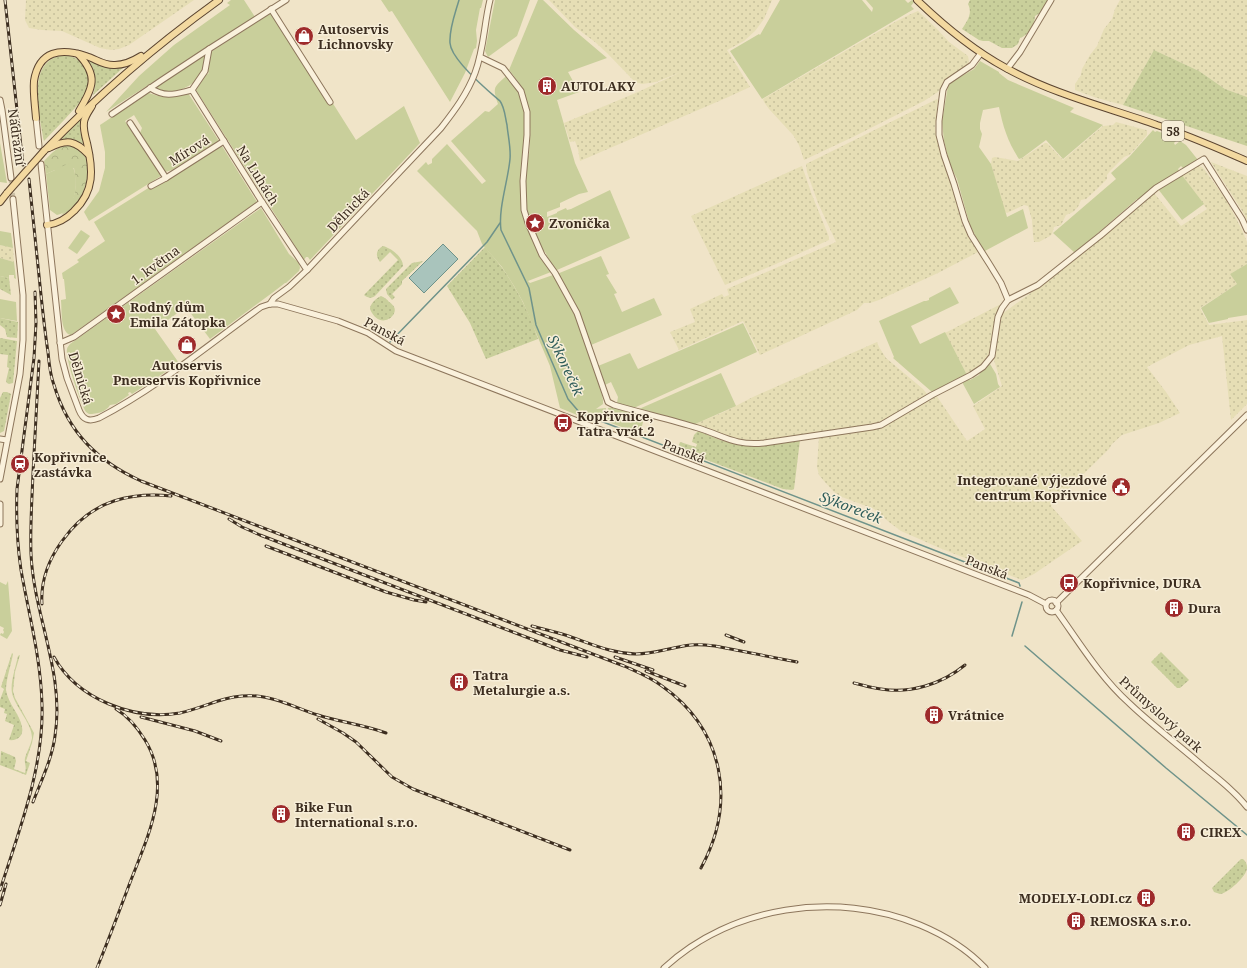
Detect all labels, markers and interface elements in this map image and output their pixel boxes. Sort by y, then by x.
place label: Autoservis Lichnovsky [318,20,394,53]
shop icon: Autoservis Lichnovsky [293,25,315,47]
building icon: AUTOLAKY [536,75,558,97]
place label: AUTOLAKY [561,77,637,95]
street label: Nádražní [4,107,30,168]
road number: 58 [1162,121,1184,141]
street label: Mírová [165,130,213,170]
street label: Na Luhách [233,142,283,208]
street label: Dělnická [323,184,373,236]
place icon: Zvonička [524,212,546,234]
place label: Zvonička [549,214,610,232]
street label: 1. května [127,241,183,289]
place label: Rodný dům Emila Zátopka [130,298,226,331]
place icon: Rodný dům Emila Zátopka [105,303,127,325]
street label: Panská [361,313,409,349]
water label: Sýkoreček [544,331,589,400]
shop icon: Autoservis Pneuservis Kopřivnice [176,334,198,356]
street label: Dělnická [64,349,98,407]
place label: Autoservis Pneuservis Kopřivnice [113,356,261,389]
place label: Kopřivnice, Tatra vrát.2 [577,407,655,440]
bus stop icon: Kopřivnice, Tatra vrát.2 [552,412,574,434]
street label: Panská [660,435,708,467]
place label: Kopřivnice zastávka [34,448,106,481]
station icon: Kopřivnice zastávka [9,453,31,475]
place label: Integrované výjezdové centrum Kopřivnice [957,471,1107,504]
public building icon: Integrované výjezdové centrum Kopřivnice [1110,476,1132,498]
water label: Sýkoreček [817,486,886,528]
street label: Panská [963,551,1011,583]
bus stop icon: Kopřivnice, DURA [1058,572,1080,594]
place label: Kopřivnice, DURA [1083,574,1202,592]
building icon: Dura [1163,597,1185,619]
place label: Dura [1188,599,1221,617]
place label: Tatra Metalurgie a.s. [473,666,570,699]
building icon: Tatra Metalurgie a.s. [448,671,470,693]
street label: Průmyslový park [1115,672,1207,757]
building icon: Vrátnice [923,704,945,726]
place label: Vrátnice [948,706,1004,724]
place label: Bike Fun International s.r.o. [295,798,418,831]
building icon: Bike Fun International s.r.o. [270,803,292,825]
building icon: CIREX [1175,821,1197,843]
place label: CIREX [1200,823,1242,841]
building icon: MODELY-LODI.cz [1135,887,1157,909]
place label: MODELY-LODI.cz [1019,889,1132,907]
building icon: REMOSKA s.r.o. [1065,910,1087,932]
place label: REMOSKA s.r.o. [1090,912,1191,930]

